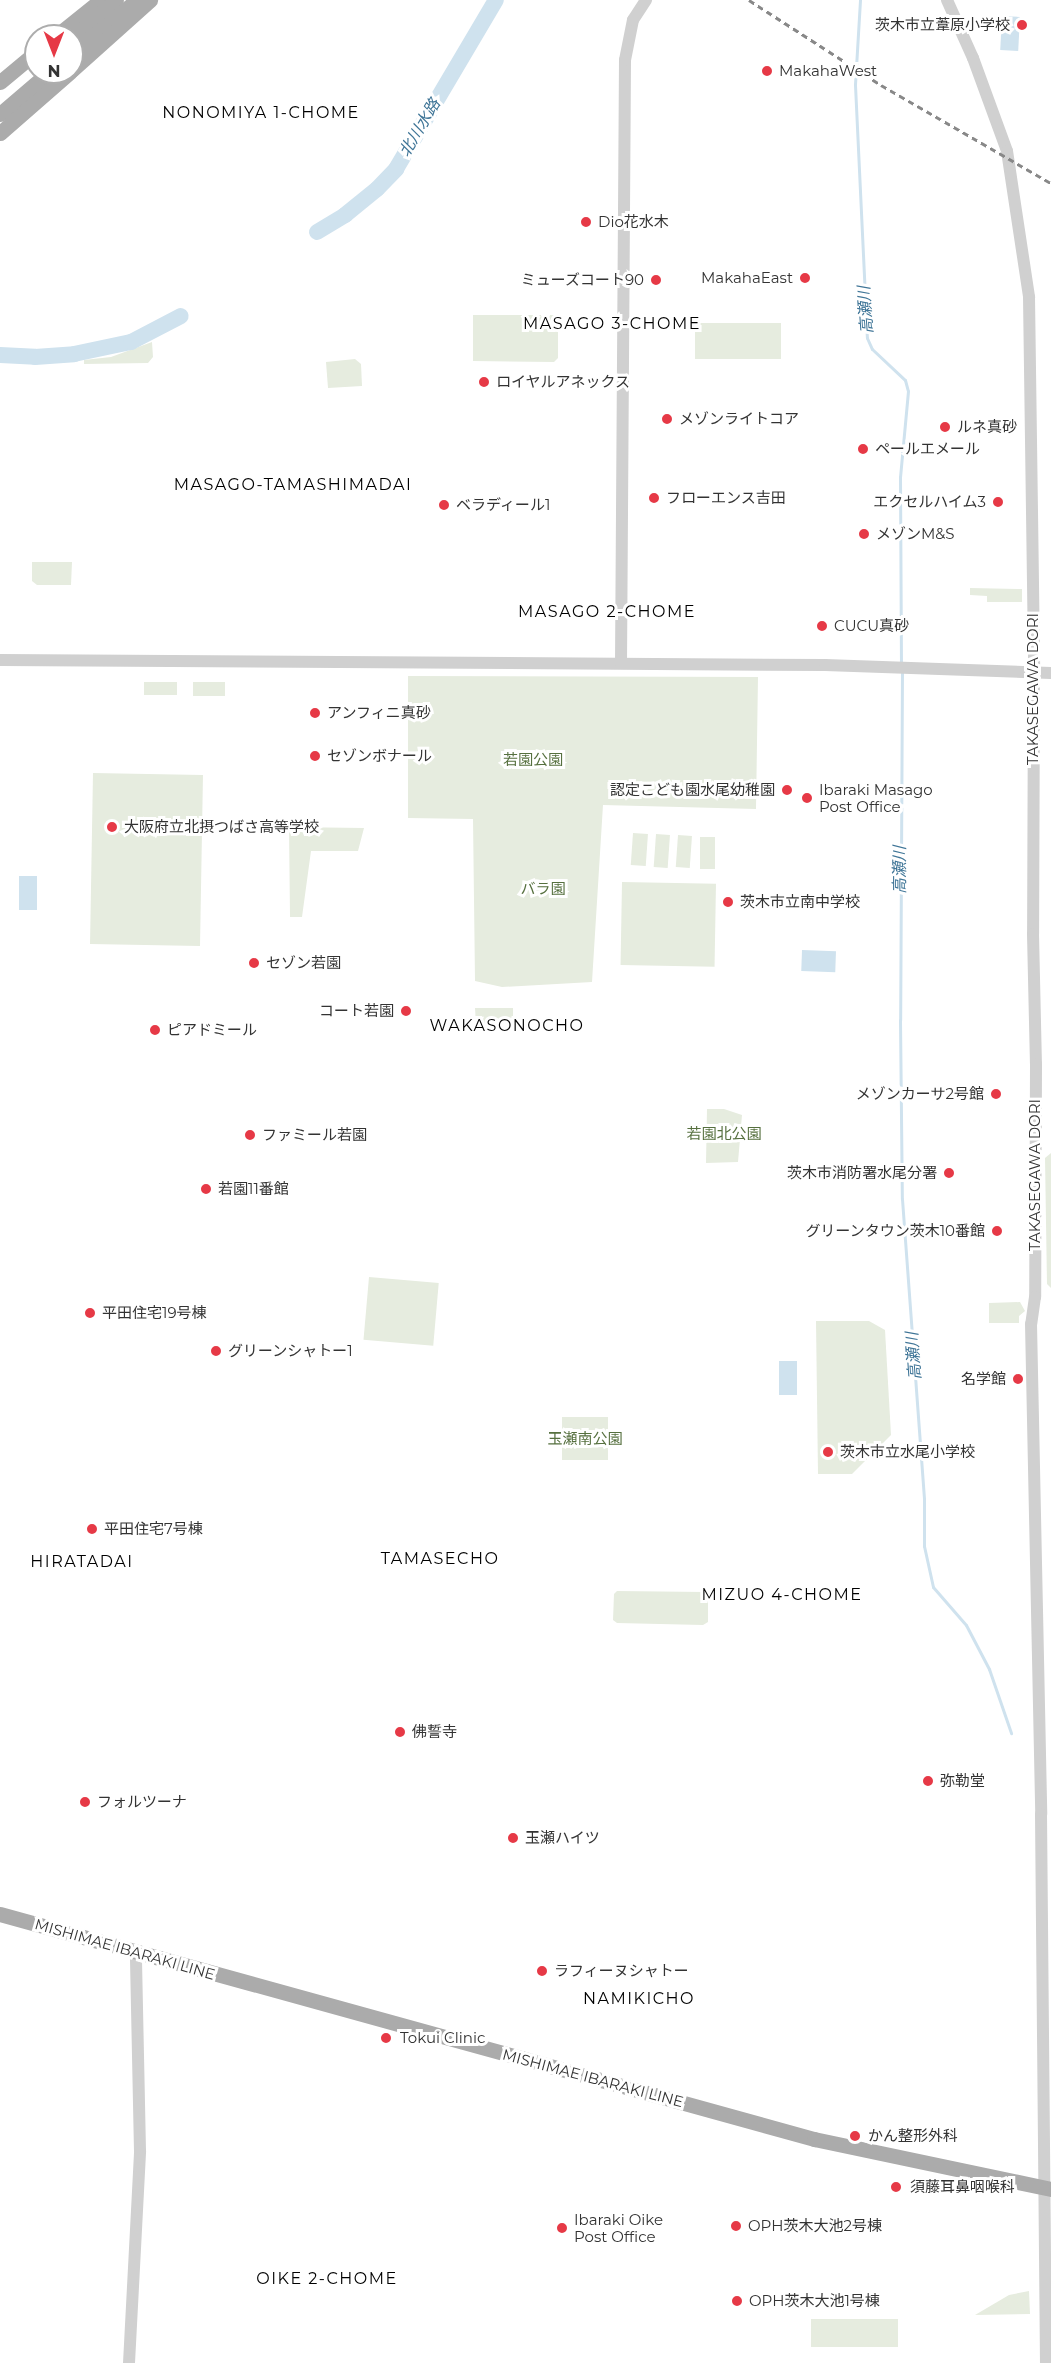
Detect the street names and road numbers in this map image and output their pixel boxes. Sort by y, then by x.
street label: TAKASEGAWA DORI [1024,613,1042,765]
street label: TAKASEGAWA DORI [1026,1099,1044,1251]
street label: MISHIMAE IBARAKI LINE [33,1915,217,1983]
street label: MISHIMAE IBARAKI LINE [501,2045,685,2111]

